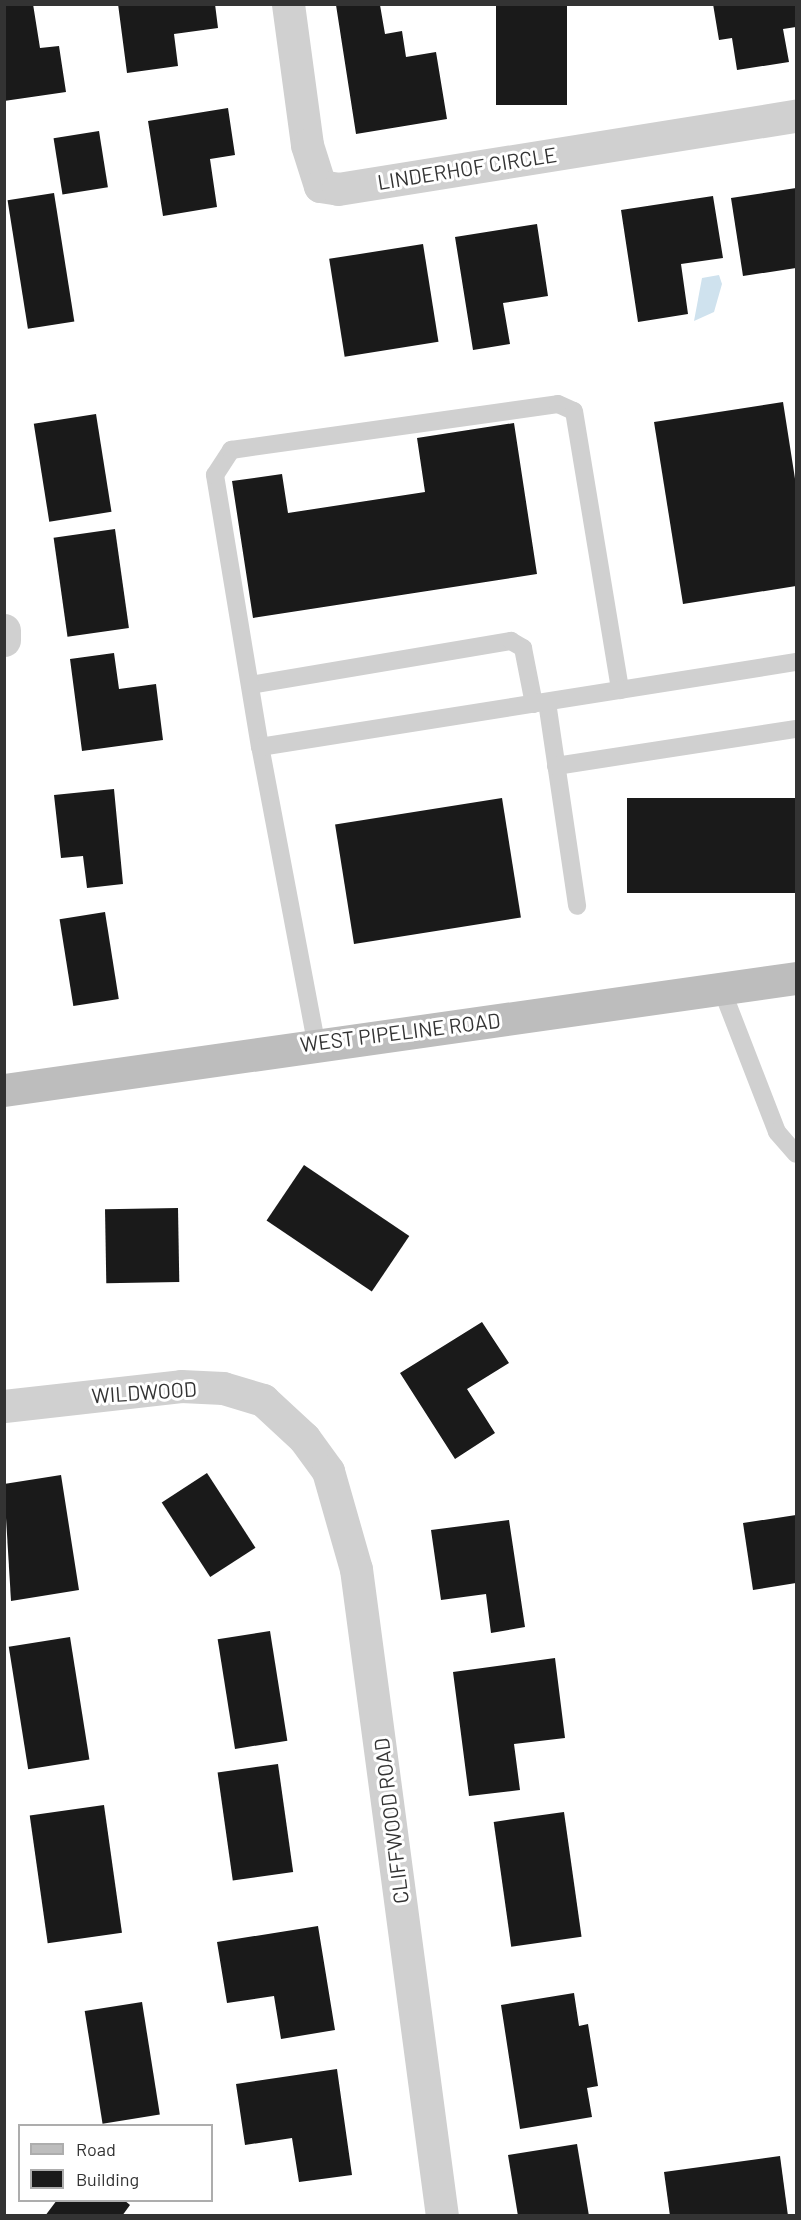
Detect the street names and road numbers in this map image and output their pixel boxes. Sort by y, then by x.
street label: LINDERHOF CIRCLE [376,141,558,195]
street label: WEST PIPELINE ROAD [298,1007,502,1057]
street label: WILDWOOD [91,1376,197,1408]
street label: CLIFFWOOD ROAD [368,1737,414,1905]

